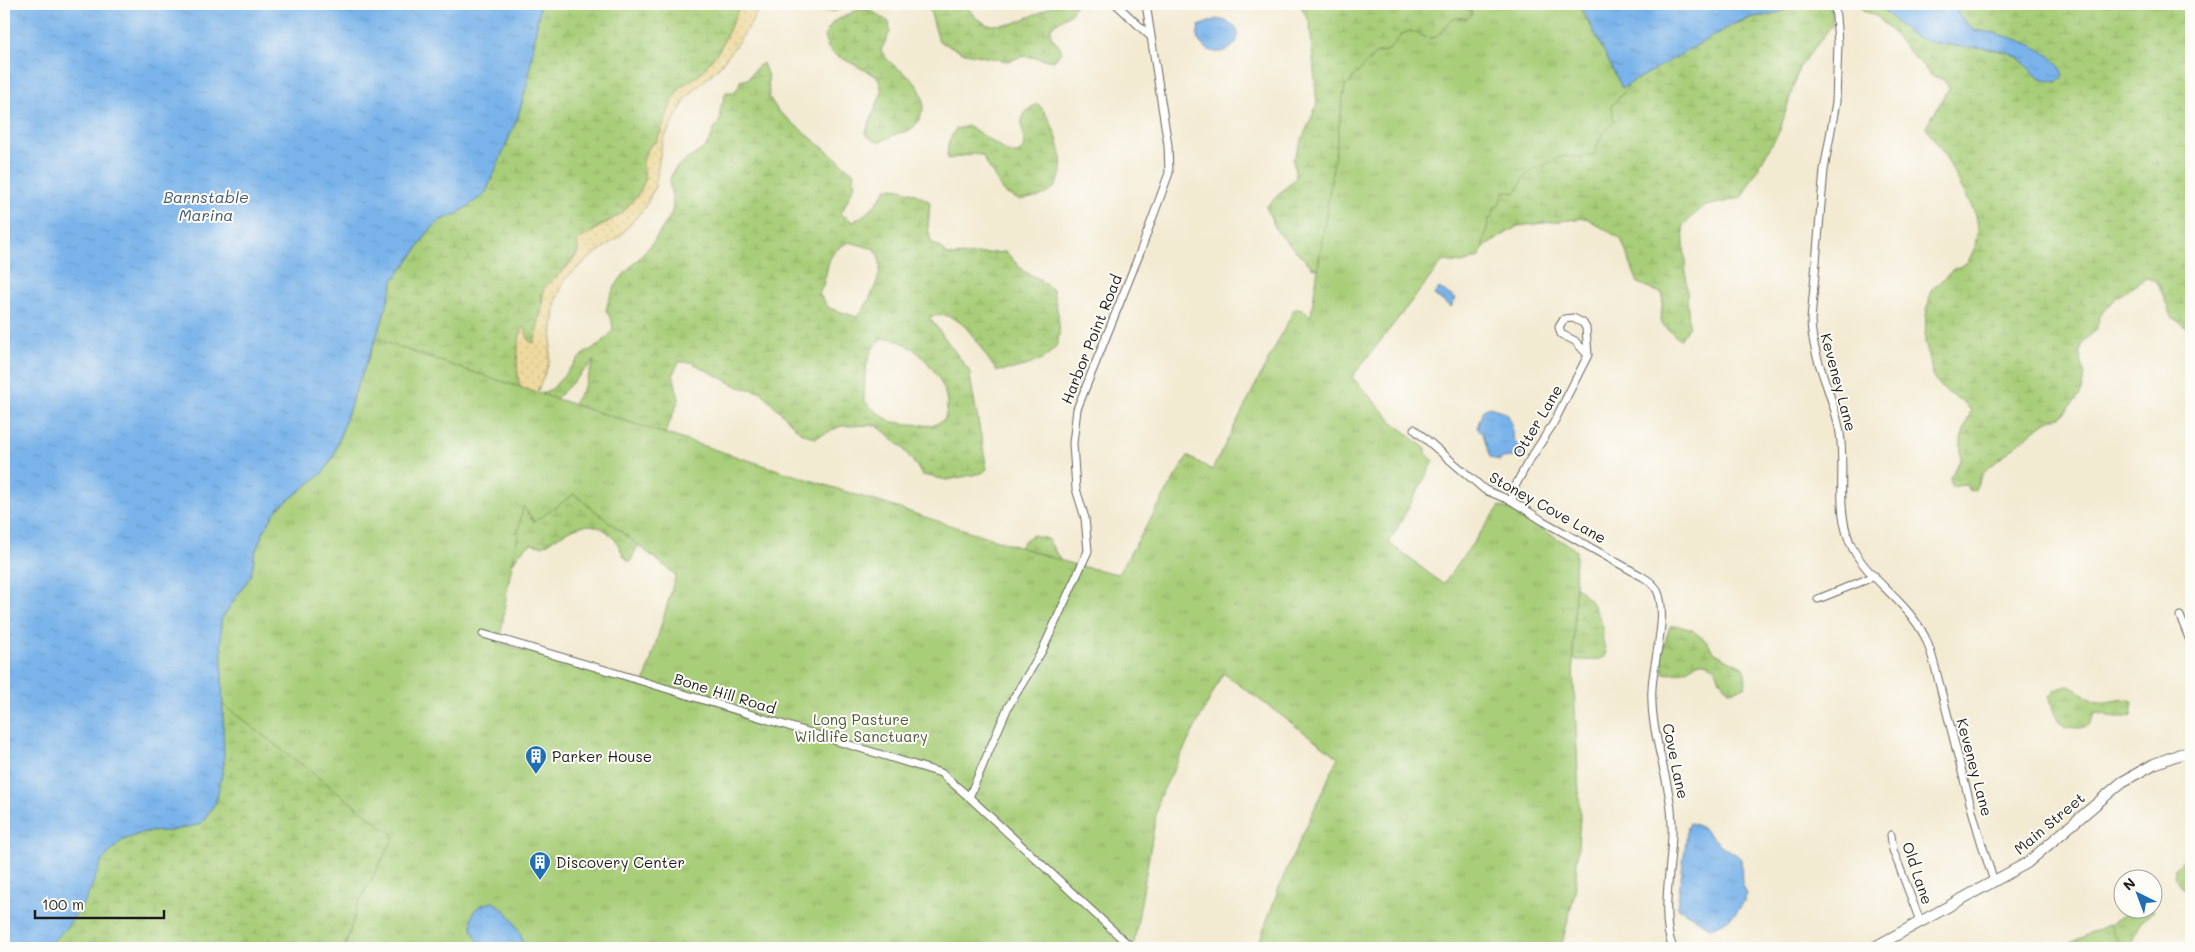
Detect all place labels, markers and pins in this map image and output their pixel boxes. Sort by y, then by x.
building icon: Parker House [524,744,548,775]
place label: Parker House [552,746,652,766]
building icon: Discovery Center [528,850,552,881]
place label: Discovery Center [556,852,685,872]

